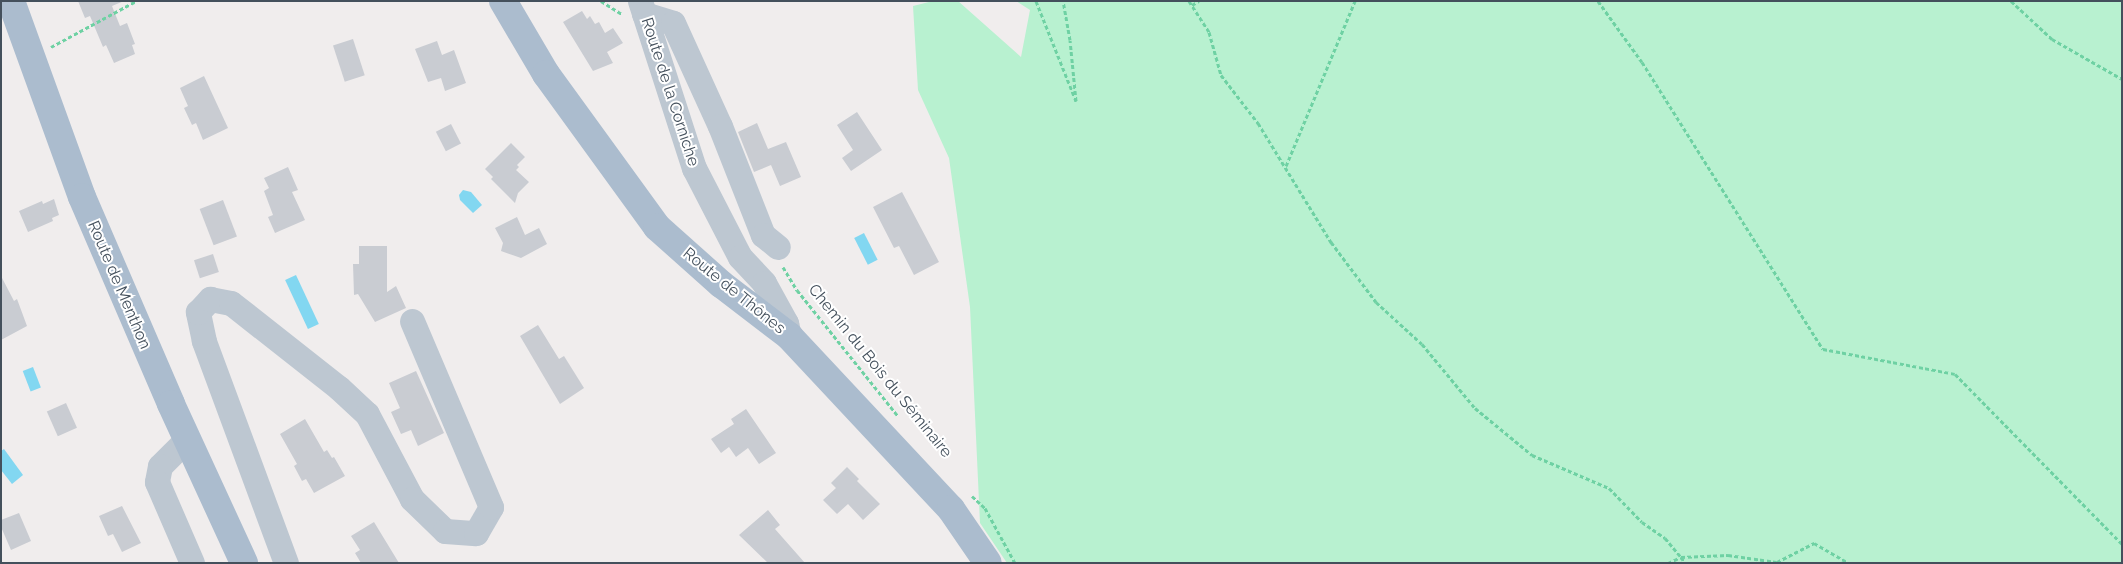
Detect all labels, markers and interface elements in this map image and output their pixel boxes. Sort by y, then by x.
street label: Route de la Corniche [637,15,703,169]
street label: Route de Menthon [83,218,155,352]
street label: Route de Thônes [679,244,789,338]
street label: Chemin du Bois du Séminaire [804,280,956,462]

